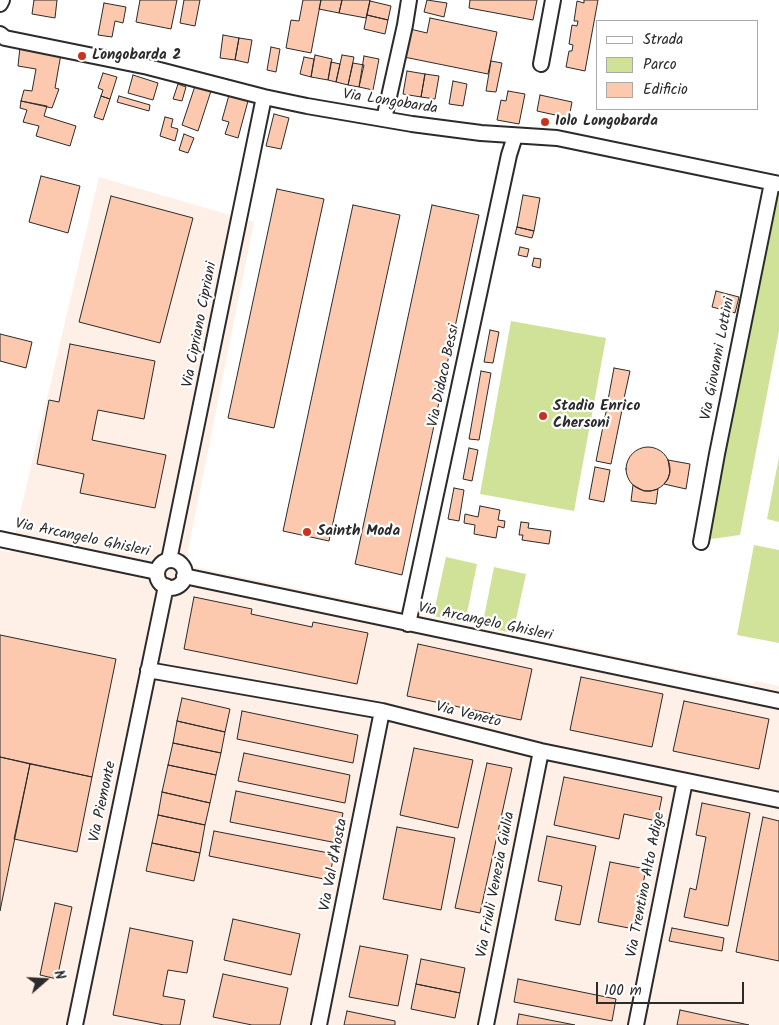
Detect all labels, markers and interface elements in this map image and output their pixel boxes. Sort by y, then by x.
legend [596,20,759,110]
text: Strada [643,28,683,52]
place label: Longobarda 2 [92,47,181,65]
marker: Longobarda 2 [76,50,88,62]
text: Parco [643,53,677,77]
text: Edificio [643,78,688,102]
street label: Via Longobarda [341,87,439,119]
place label: Iolo Longobarda [555,113,658,131]
marker: Iolo Longobarda [539,116,551,128]
street label: Via Cipriano Cipriani [180,261,222,389]
street label: Via Giovanni Lottini [698,296,740,422]
street label: Via Didaco Bessi [425,323,465,429]
place label: Stadio Enrico Chersoni [553,398,640,433]
marker: Stadio Enrico Chersoni [537,410,549,422]
street label: Via Arcangelo Ghisleri [13,516,151,562]
place label: Sainth Moda [317,523,400,541]
marker: Sainth Moda [301,526,313,538]
street label: Via Arcangelo Ghisleri [416,600,554,646]
street label: Via Veneto [433,699,503,733]
street label: Via Piemonte [87,760,121,844]
street label: Via Friuli Venezia Giulia [474,810,520,960]
street label: Via Trentino Alto Adige [624,811,670,959]
street label: Via Val d'Aosta [317,817,353,913]
north arrow [20,955,70,1005]
text: N [47,967,71,983]
scale bar [599,972,746,1004]
text: 100 m [604,979,642,1003]

